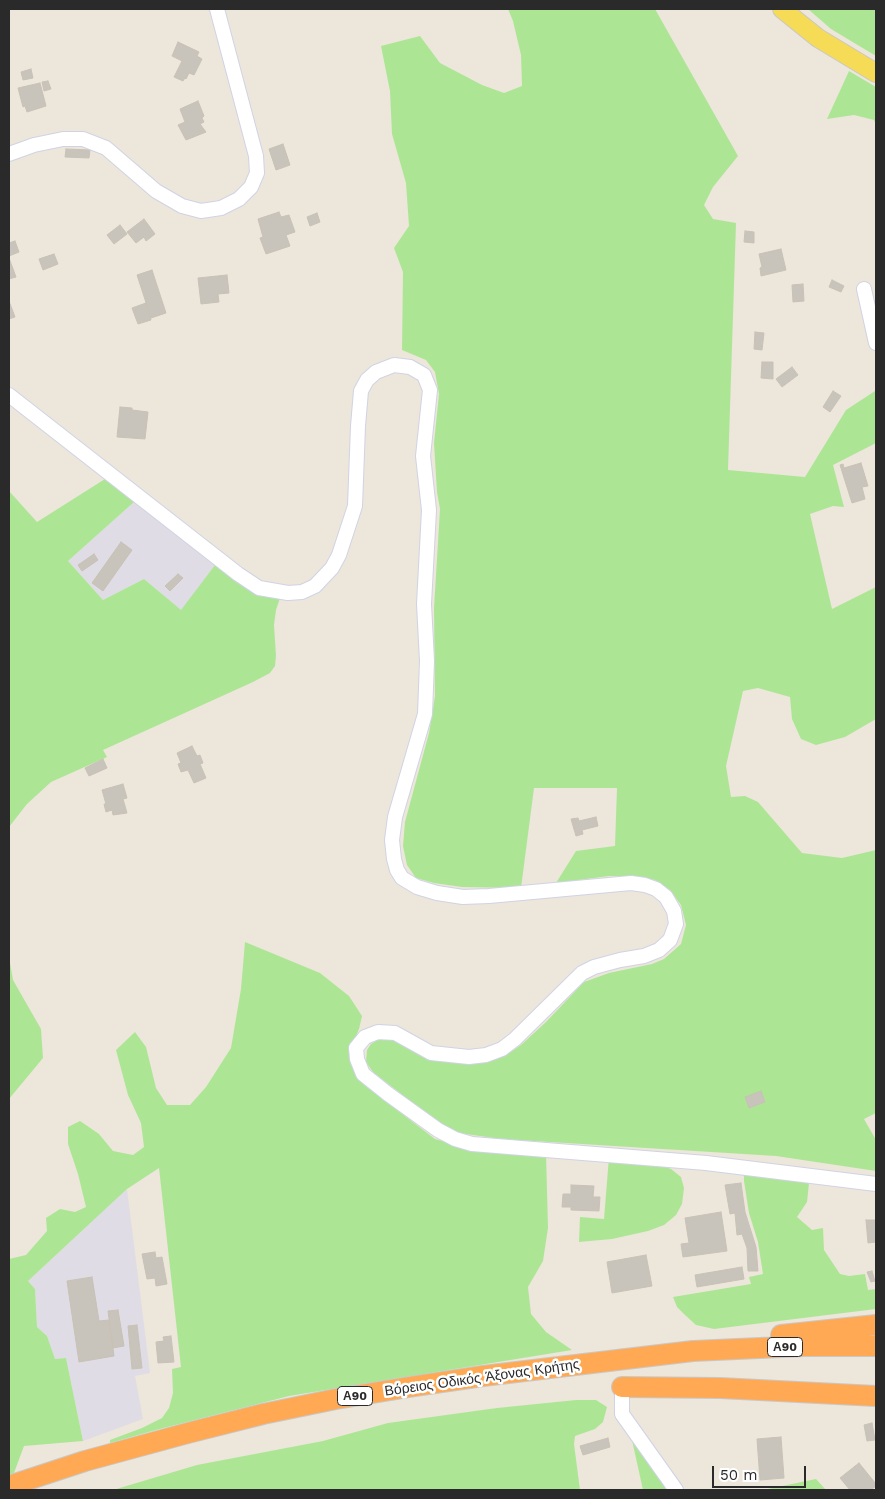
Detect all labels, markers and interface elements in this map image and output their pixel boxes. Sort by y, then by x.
road number: Α90 [768,1338,802,1356]
street label: Βόρειος Οδικός Άξονας Κρήτης [384,1356,580,1400]
road number: Α90 [338,1386,372,1405]
scale bar [715,1456,809,1488]
text: 50 m [720,1466,757,1484]

